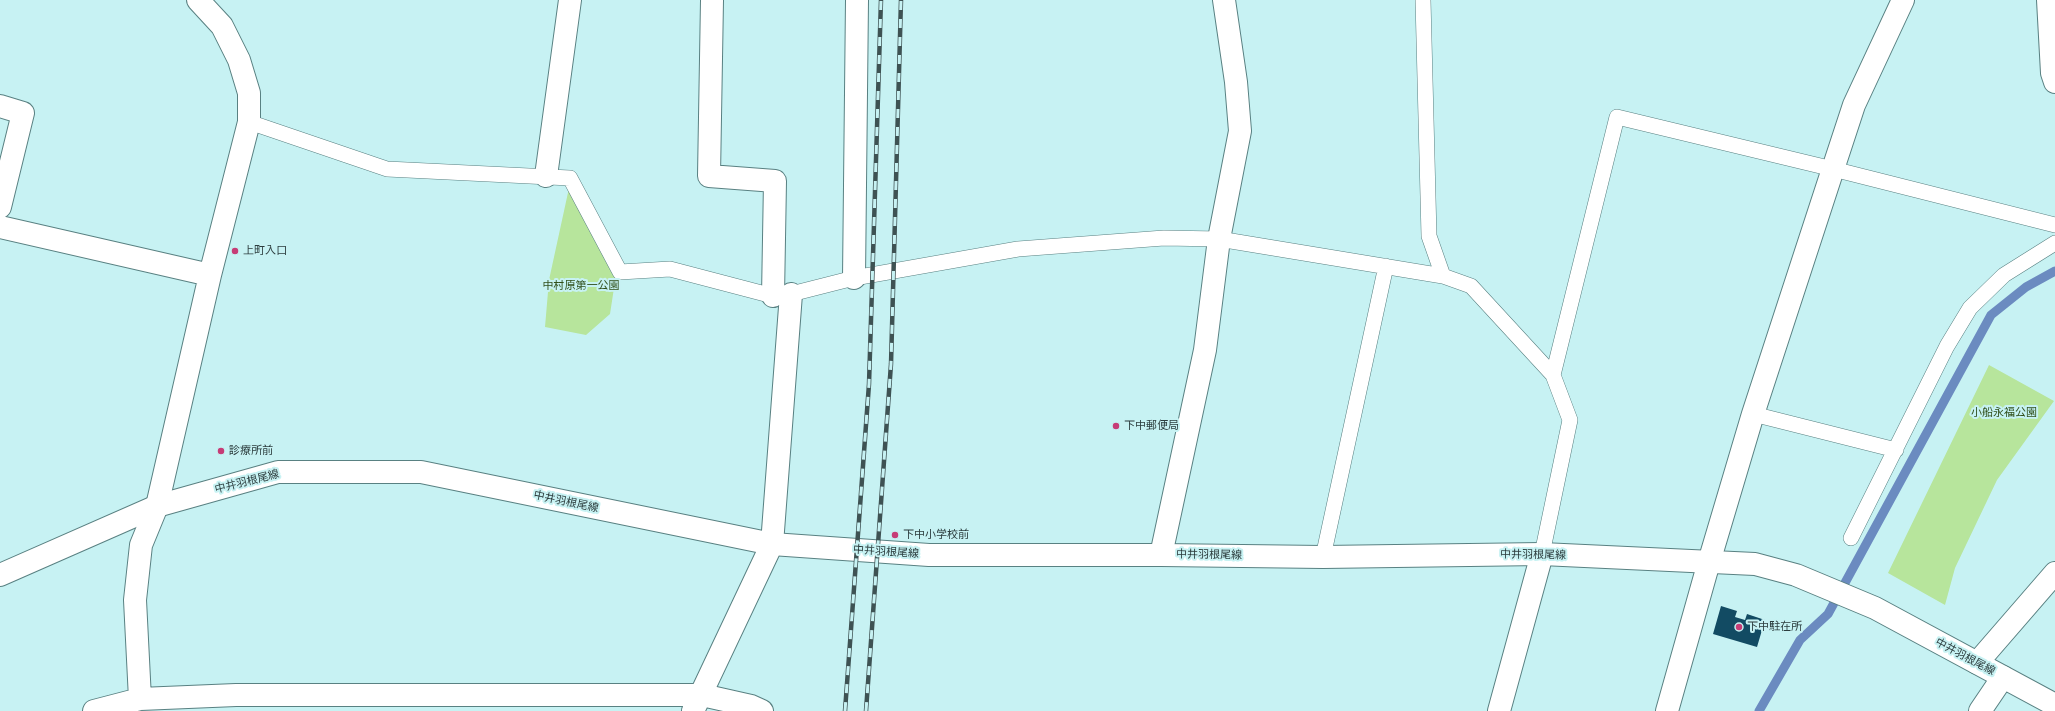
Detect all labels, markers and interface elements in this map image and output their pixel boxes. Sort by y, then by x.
place label: 上町入口 [243,244,287,258]
marker: 上町入口 [230,246,240,256]
park label: 中村原第一公園 [543,279,619,293]
park label: 小船永福公園 [1971,406,2037,420]
place label: 下中郵便局 [1124,419,1179,433]
marker: 下中郵便局 [1111,421,1121,431]
place label: 診療所前 [229,444,273,458]
marker: 診療所前 [216,446,226,456]
street label: 中井羽根尾線 [213,468,281,496]
street label: 中井羽根尾線 [532,489,600,515]
place label: 下中小学校前 [903,528,969,542]
marker: 下中小学校前 [890,530,900,540]
street label: 中井羽根尾線 [853,543,919,561]
street label: 中井羽根尾線 [1176,548,1242,562]
street label: 中井羽根尾線 [1500,548,1566,562]
place label: 下中駐在所 [1747,620,1802,634]
marker: 下中駐在所 [1734,622,1744,632]
street label: 中井羽根尾線 [1933,636,1997,678]

